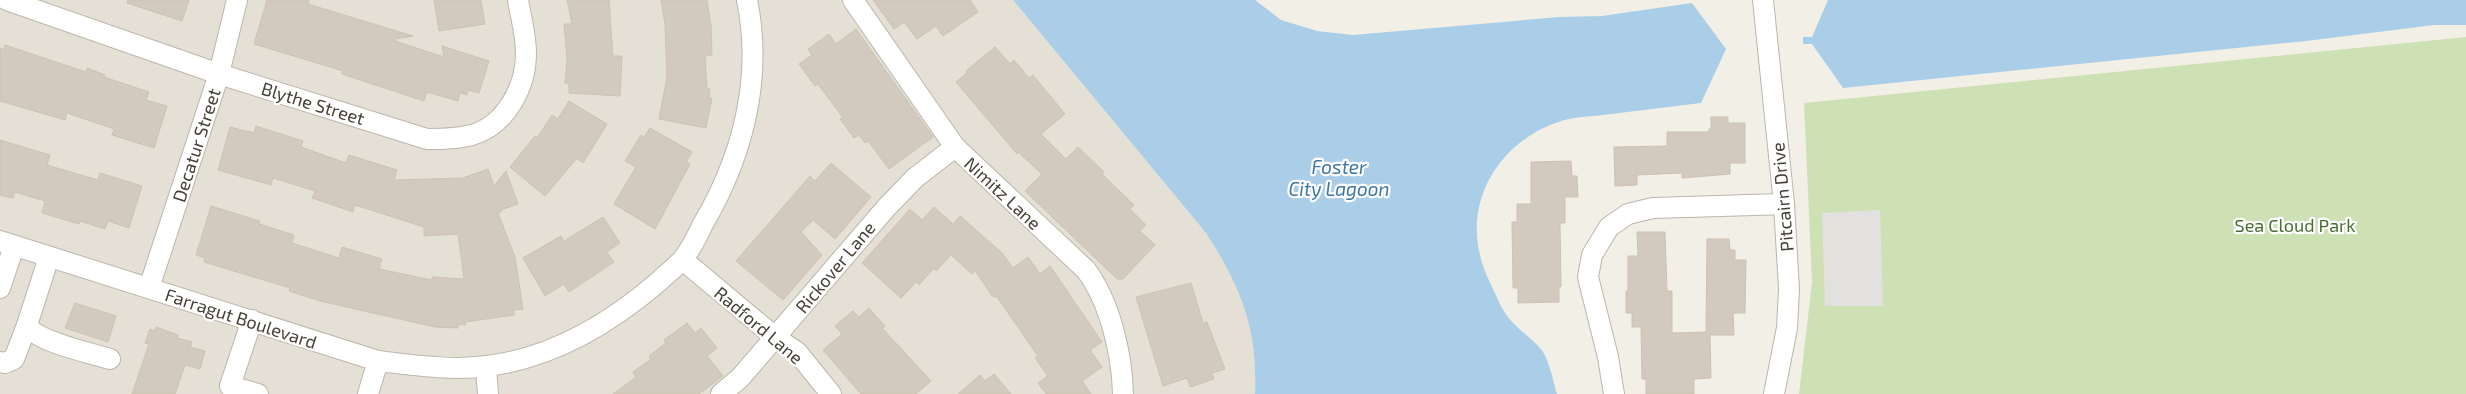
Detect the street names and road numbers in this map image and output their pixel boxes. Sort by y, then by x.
street label: Blythe Street [259,77,367,129]
street label: Decatur Street [167,85,225,205]
street label: Pitcairn Drive [1766,141,1798,253]
street label: Nimitz Lane [960,152,1046,234]
street label: Rickover Lane [790,217,880,317]
street label: Radford Lane [710,282,808,368]
street label: Farragut Boulevard [162,283,320,353]

